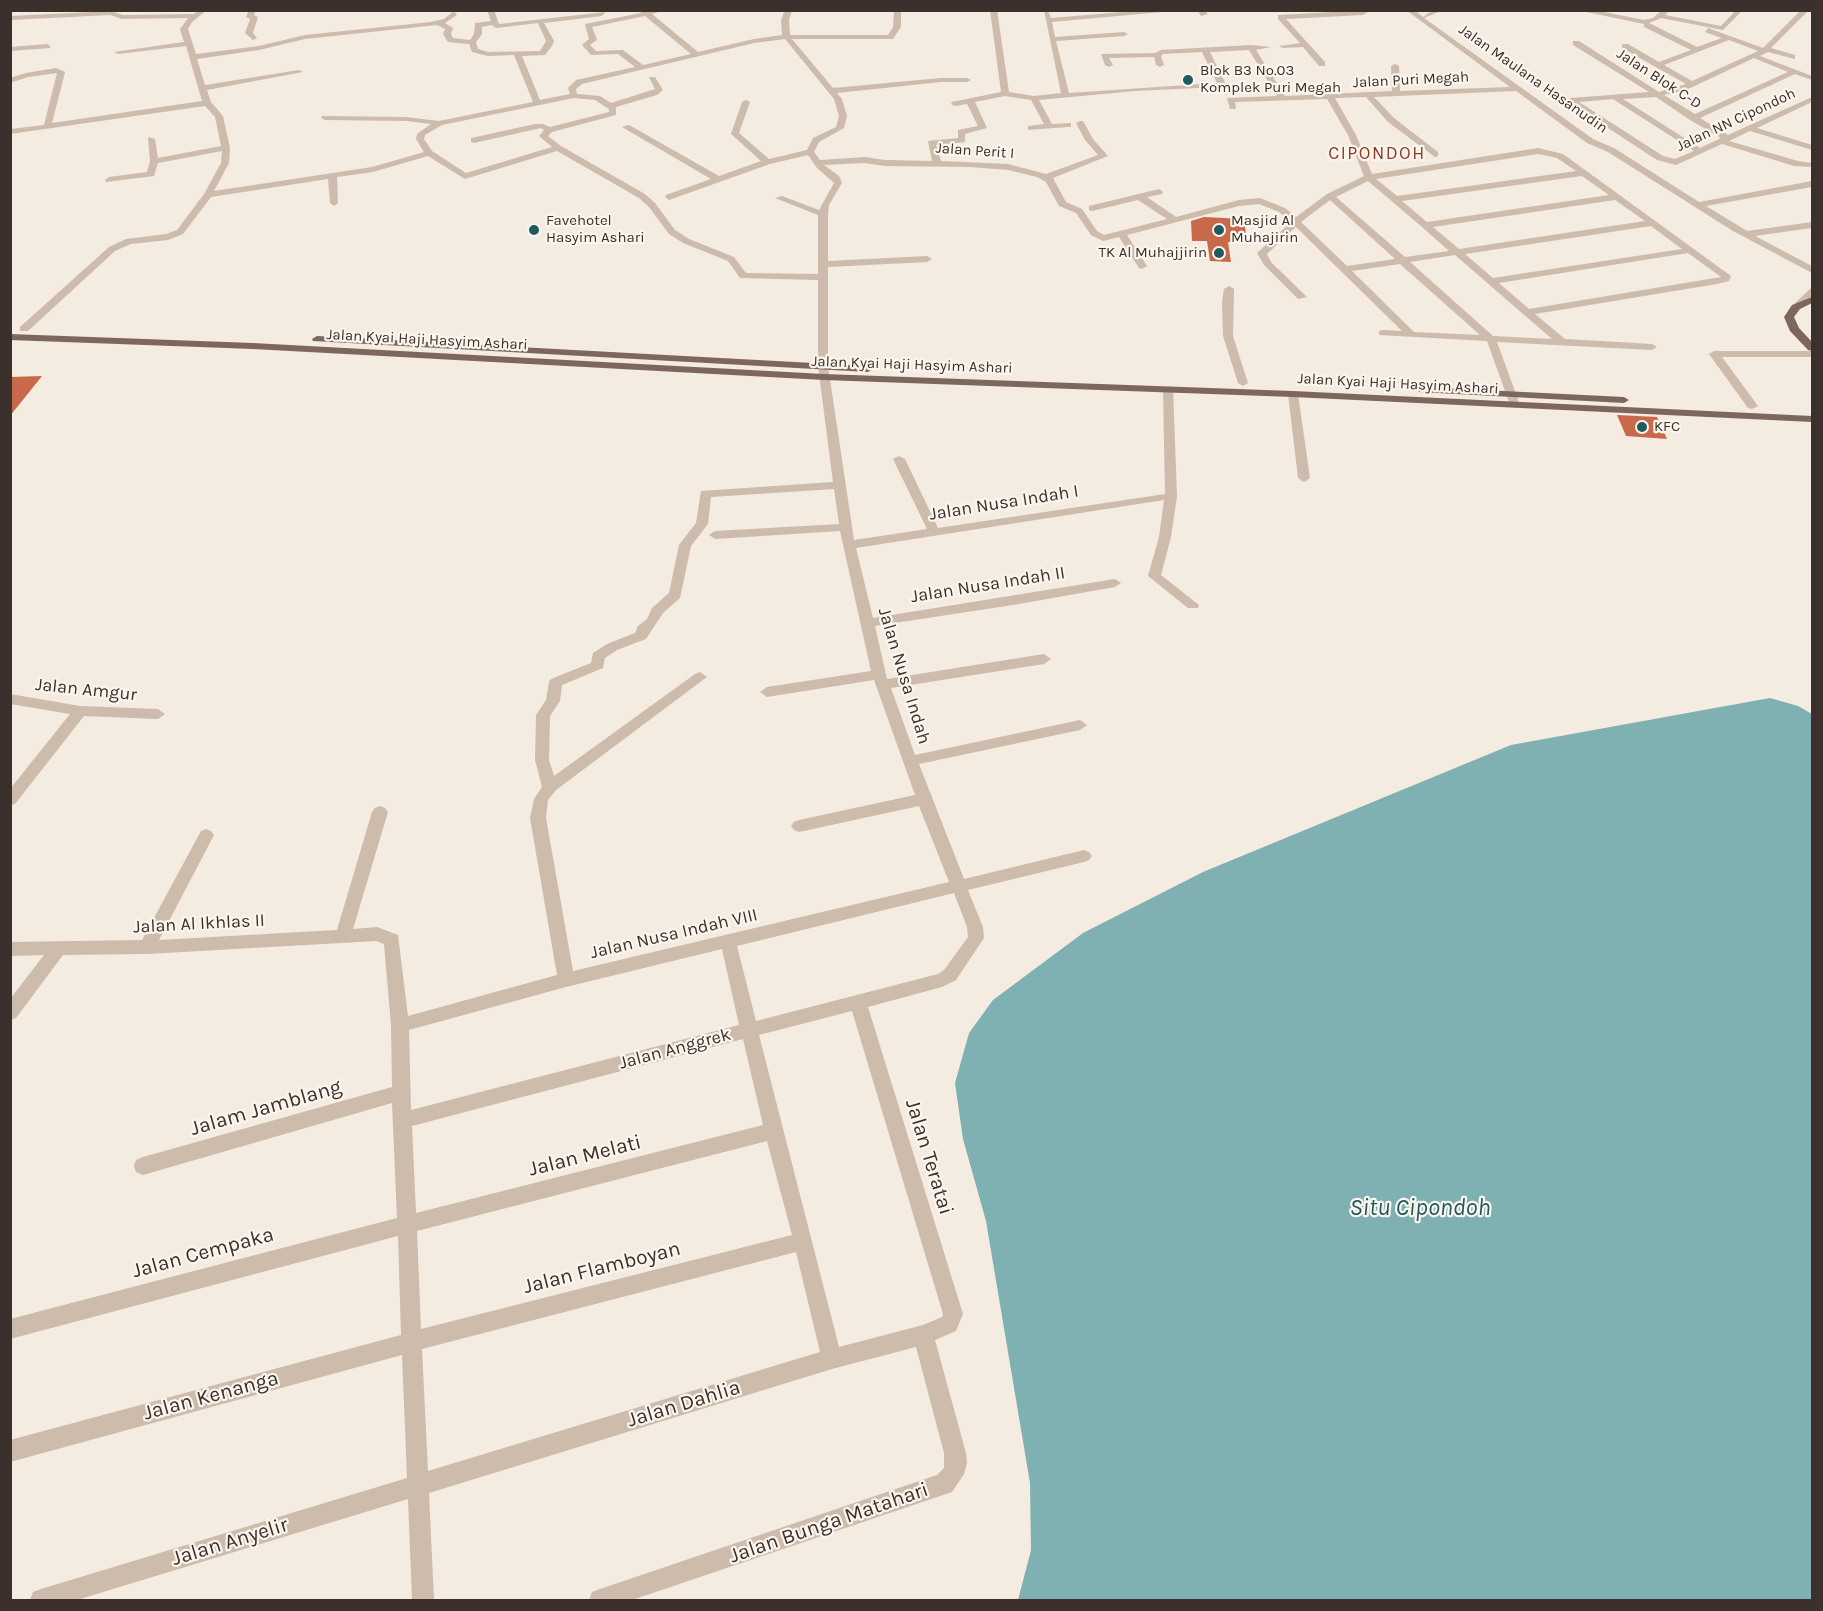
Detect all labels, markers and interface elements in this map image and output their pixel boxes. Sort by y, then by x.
street label: Jalan Maulana Hasanudin [1455,21,1611,137]
street label: Jalan Blok C-D [1613,45,1705,113]
place label: Blok B3 No.03 Komplek Puri Megah [1200,62,1341,97]
street label: Jalan Puri Megah [1352,68,1470,92]
marker: Blok B3 No.03 Komplek Puri Megah [1181,73,1195,87]
street label: Jalan NN Cipondoh [1674,85,1798,155]
street label: Jalan Perit I [935,139,1015,163]
district label: CIPONDOH [1328,143,1426,165]
place label: Favehotel Hasyim Ashari [546,212,645,247]
place label: Masjid Al Muhajirin [1231,212,1298,247]
marker: Favehotel Hasyim Ashari [527,223,541,237]
marker: Masjid Al Muhajirin [1212,223,1226,237]
place label: TK Al Muhajjirin [1099,244,1207,262]
marker: TK Al Muhajjirin [1212,246,1226,260]
street label: Jalan Kyai Haji Hasyim Ashari [326,326,528,354]
street label: Jalan Kyai Haji Hasyim Ashari [811,352,1013,378]
street label: Jalan Kyai Haji Hasyim Ashari [1297,370,1499,398]
place label: KFC [1654,418,1680,436]
marker: KFC [1635,420,1649,434]
street label: Jalan Nusa Indah I [928,481,1080,525]
street label: Jalan Nusa Indah II [909,562,1067,608]
street label: Jalan Nusa Indah [873,605,935,747]
street label: Jalan Amgur [34,674,138,706]
street label: Jalan Nusa Indah VIII [588,904,760,964]
street label: Jalan Al Ikhlas II [133,910,265,938]
street label: Jalan Anggrek [617,1024,733,1074]
street label: Jalam Jamblang [187,1074,345,1142]
street label: Jalan Teratai [899,1096,959,1218]
street label: Jalan Melati [526,1130,644,1182]
water label: Situ Cipondoh [1350,1194,1490,1222]
street label: Jalan Cempaka [129,1222,277,1284]
street label: Jalan Flamboyan [521,1236,683,1300]
street label: Jalan Kenanga [141,1366,281,1426]
street label: Jalan Dahlia [624,1375,744,1433]
street label: Jalan Bunga Matahari [726,1477,932,1569]
street label: Jalan Anyelir [169,1512,291,1572]

